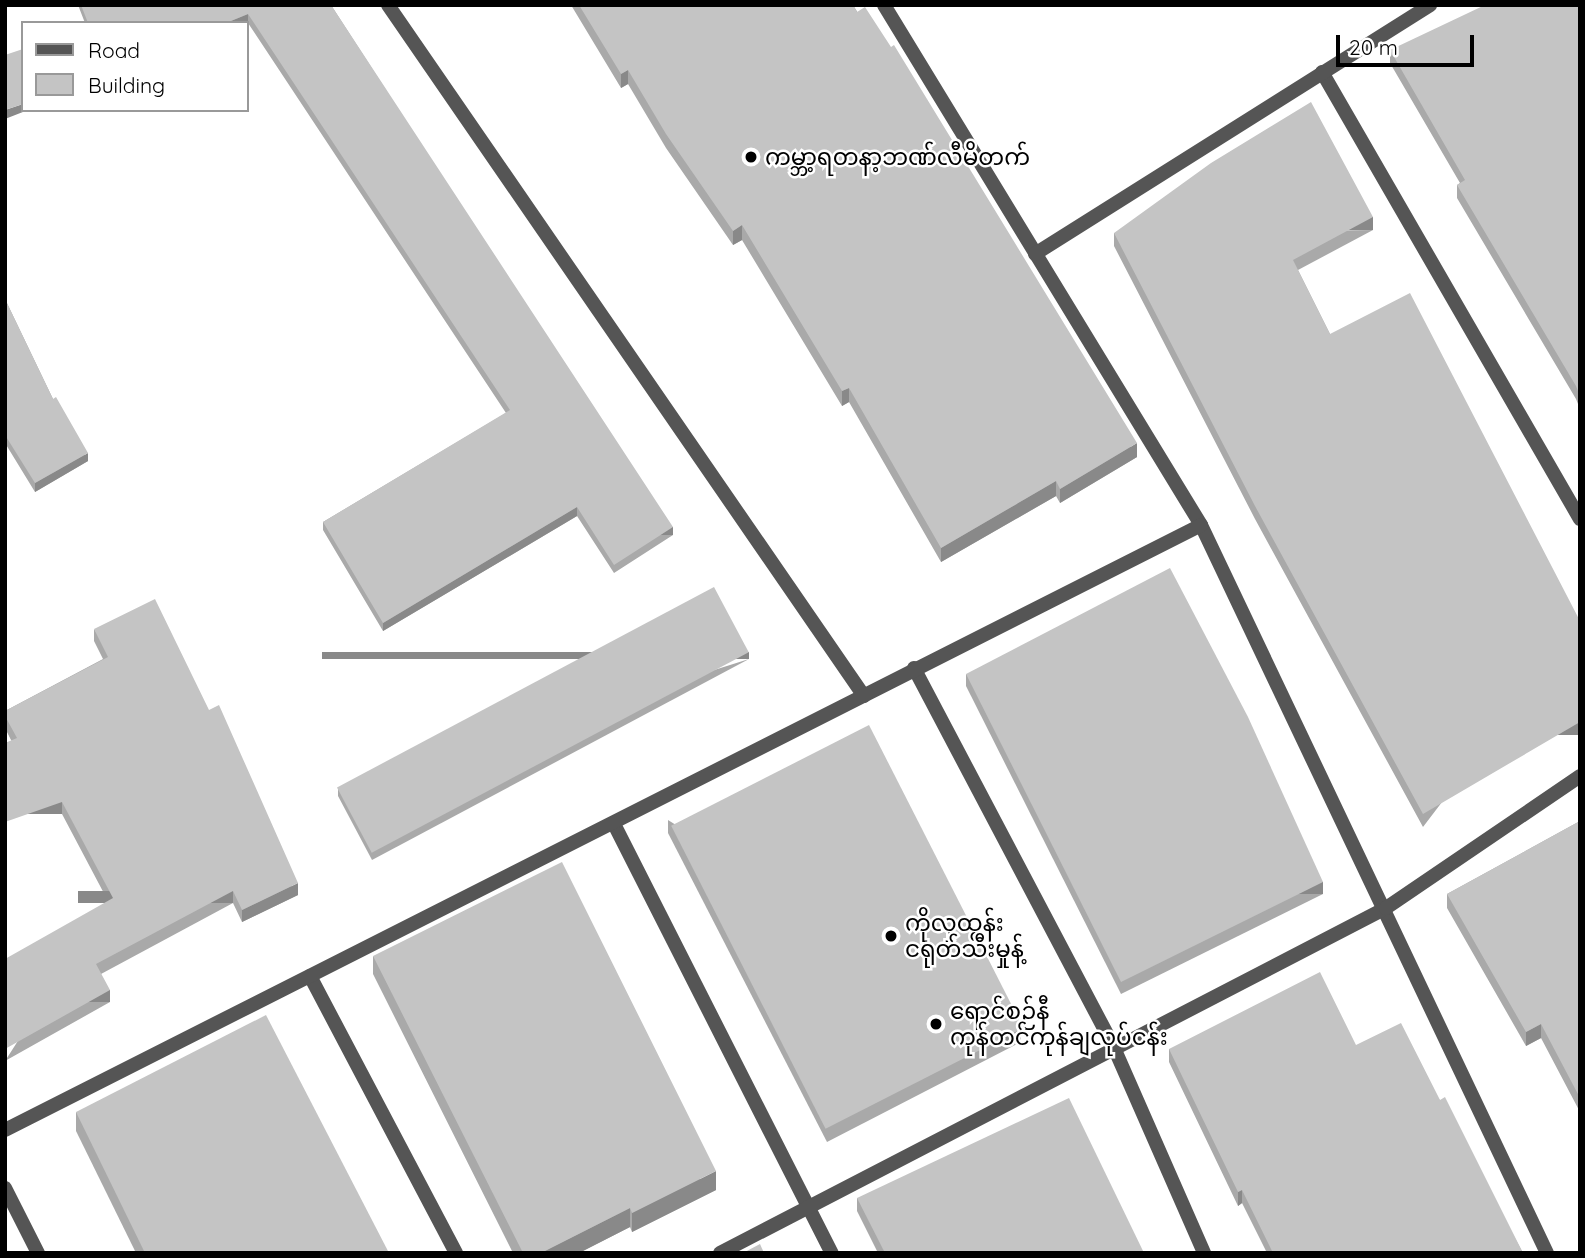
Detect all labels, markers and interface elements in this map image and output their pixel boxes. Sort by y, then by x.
legend [21,21,248,112]
scale bar [1340,21,1478,65]
text: 20 m [1349,34,1398,60]
text: Road [88,37,140,63]
text: Building [88,72,165,98]
place label: ကမ္ဘာ့ရတနာ့ဘဏ်လီမိတက် [765,143,1030,171]
marker: ကမ္ဘာ့ရတနာ့ဘဏ်လီမိတက် [743,149,759,165]
place label: ကိုလှထွန်း ငရုတ်သီးမှုန့် [905,909,1024,963]
marker: ကိုလှထွန်း ငရုတ်သီးမှုန့် [883,928,899,944]
place label: ရောင်စဉ်နီ ကုန်တင်ကုန်ချလုပ်ငန်း [950,997,1168,1051]
marker: ရောင်စဉ်နီ ကုန်တင်ကုန်ချလုပ်ငန်း [928,1016,944,1032]

